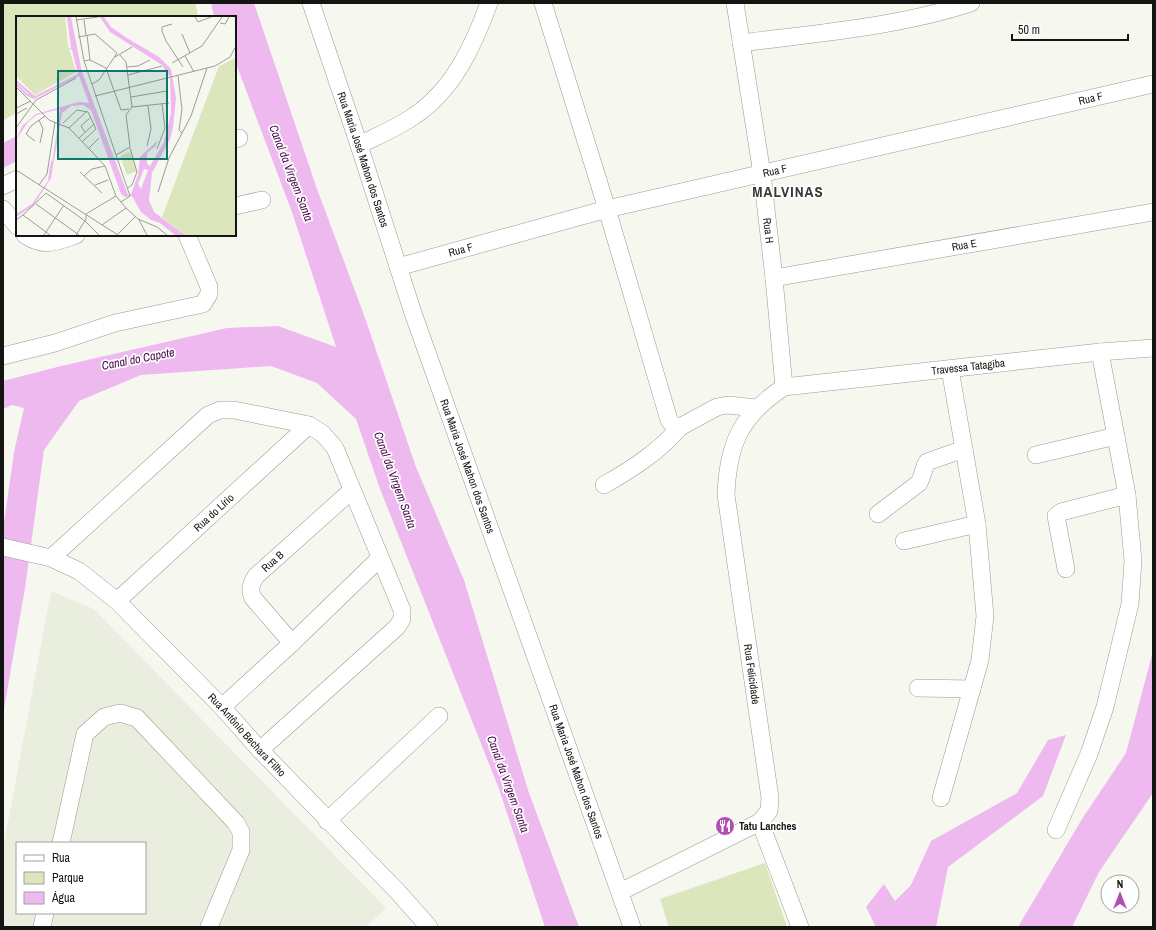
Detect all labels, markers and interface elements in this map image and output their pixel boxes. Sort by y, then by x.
inset map [16,16,236,236]
scale bar [1012,16,1128,42]
text: 50 m [1018,22,1040,38]
street label: Rua F [1077,89,1105,108]
street label: Rua Maria José Mahon dos Santos [335,90,392,229]
water label: Canal da Virgem Santa [265,122,317,224]
street label: Rua F [761,161,789,180]
district label: MALVINAS [752,181,824,202]
street label: Rua H [760,217,777,244]
street label: Rua E [951,236,978,254]
street label: Rua F [447,239,475,260]
water label: Canal do Capote [100,344,176,374]
street label: Travessa Tatagiba [931,356,1006,378]
street label: Rua Maria José Mahon dos Santos [437,397,498,536]
water label: Canal da Virgem Santa [370,429,420,531]
street label: Rua do Lírio [190,491,237,534]
street label: Rua B [258,548,286,575]
street label: Rua Felicidade [741,643,763,705]
street label: Rua Antônio Bechara Filho [205,690,289,779]
street label: Rua Maria José Mahon dos Santos [546,702,607,841]
water label: Canal da Virgem Santa [483,733,533,835]
restaurant icon: Tatu Lanches [714,815,736,837]
place label: Tatu Lanches [739,819,797,833]
legend [16,842,146,914]
text: Rua [52,850,71,866]
text: Parque [52,870,84,886]
north arrow [1100,874,1140,914]
text: N [1117,877,1123,891]
text: Água [51,890,76,906]

